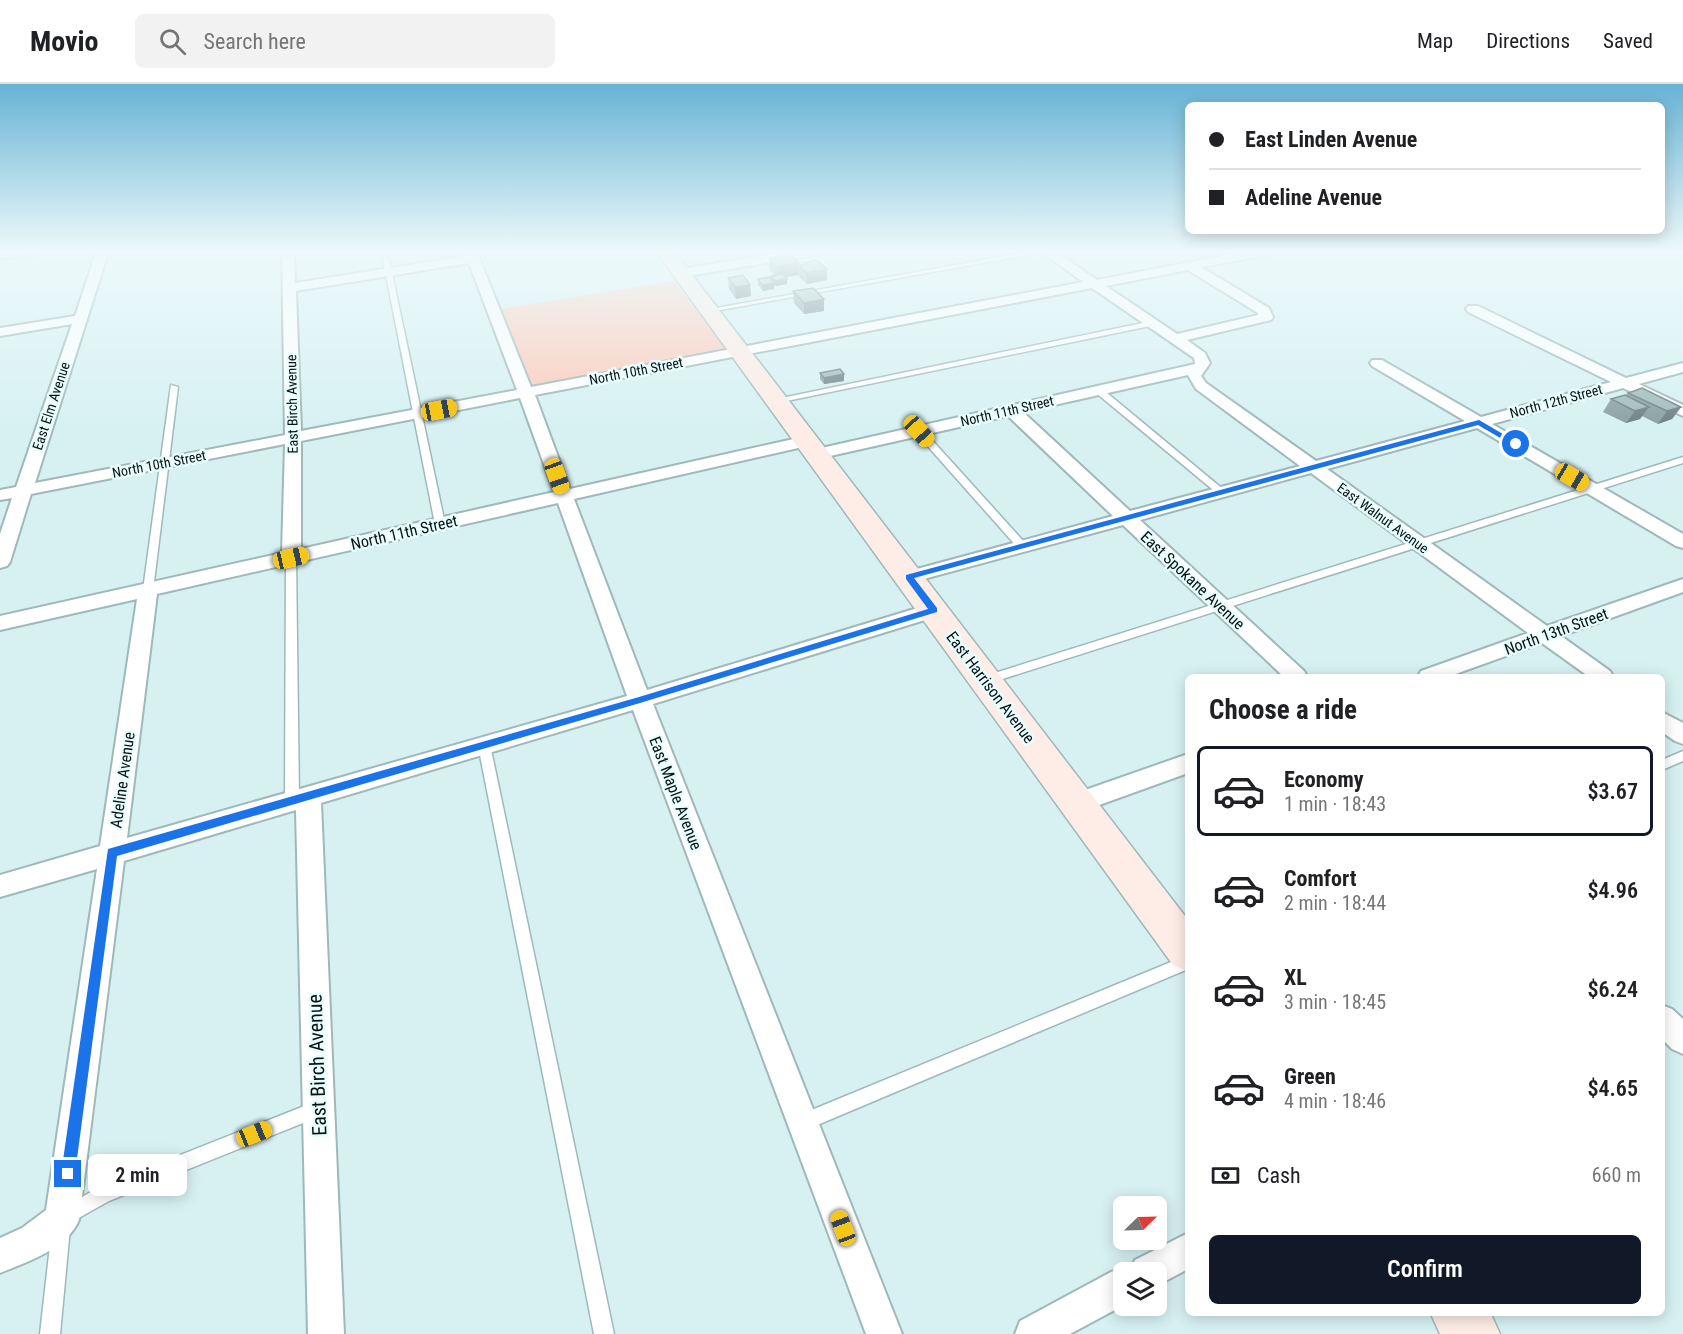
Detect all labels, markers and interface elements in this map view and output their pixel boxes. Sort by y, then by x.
search box [135,14,555,68]
text: Movio [30,25,99,58]
icon: search [156,25,189,58]
text: Search here [204,29,306,54]
text: Map [1417,29,1453,53]
text: Directions [1486,29,1570,53]
text: Saved [1603,29,1653,53]
text: East Linden Avenue [1245,127,1417,152]
text: Adeline Avenue [1245,185,1382,210]
street label: East Birch Avenue [283,354,301,454]
street label: North 10th Street [588,354,684,388]
street label: East Elm Avenue [29,360,73,452]
street label: North 12th Street [1508,381,1604,421]
street label: North 11th Street [959,393,1055,429]
car [420,398,458,422]
car [900,412,938,450]
route start [1502,430,1529,457]
street label: North 10th Street [111,447,207,481]
car [542,456,572,496]
car [1552,460,1592,494]
street label: East Walnut Avenue [1334,479,1432,557]
street label: North 11th Street [349,511,459,554]
street label: East Spokane Avenue [1137,527,1249,633]
car [271,545,311,571]
street label: North 13th Street [1502,604,1611,659]
street label: East Harrison Avenue [942,628,1039,747]
text: Choose a ride [1209,694,1357,726]
street label: Adeline Avenue [106,731,139,829]
street label: East Maple Avenue [645,734,706,853]
icon: car [1212,764,1266,818]
text: Economy [1284,767,1364,792]
text: $3.67 [1587,779,1638,804]
text: 1 min · 18:43 [1284,792,1386,816]
icon: car [1212,863,1266,917]
text: Comfort [1284,866,1357,891]
text: $4.96 [1587,878,1638,903]
text: 2 min · 18:44 [1284,891,1386,915]
icon: car [1212,962,1266,1016]
text: XL [1284,965,1307,990]
text: $6.24 [1587,977,1638,1002]
text: 3 min · 18:45 [1284,990,1386,1014]
street label: East Birch Avenue [303,994,331,1136]
icon: car [1212,1061,1266,1115]
text: Green [1284,1064,1336,1089]
text: $4.65 [1587,1076,1638,1101]
text: 4 min · 18:46 [1284,1089,1386,1113]
car [234,1119,274,1149]
callout: 2 min [89,1153,188,1195]
icon: cash [1209,1159,1242,1192]
route end [54,1160,81,1187]
text: 2 min [115,1163,160,1187]
text: Cash [1257,1163,1301,1188]
text: 660 m [1592,1163,1641,1187]
north arrow [1113,1196,1167,1250]
map controls [1113,1196,1167,1316]
car [828,1208,858,1248]
button: Confirm [1209,1235,1641,1304]
button: layers [1113,1262,1167,1316]

